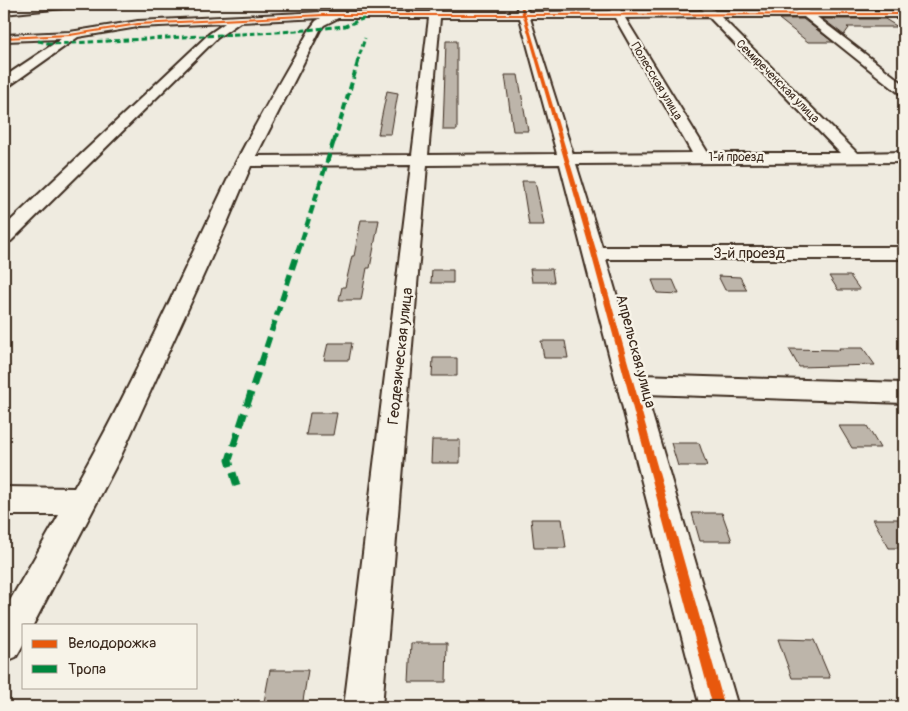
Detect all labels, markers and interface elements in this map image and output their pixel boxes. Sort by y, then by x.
street label: Семиреченская улица [733,36,823,127]
street label: Полесская улица [627,40,686,123]
street label: 1-й проезд [708,150,764,165]
street label: 3-й проезд [713,244,785,263]
street label: Геодезическая улица [384,286,417,426]
street label: Апрельская улица [611,292,660,410]
legend [22,624,198,688]
text: Велодорожка [68,634,156,653]
text: Тропа [68,660,106,679]

